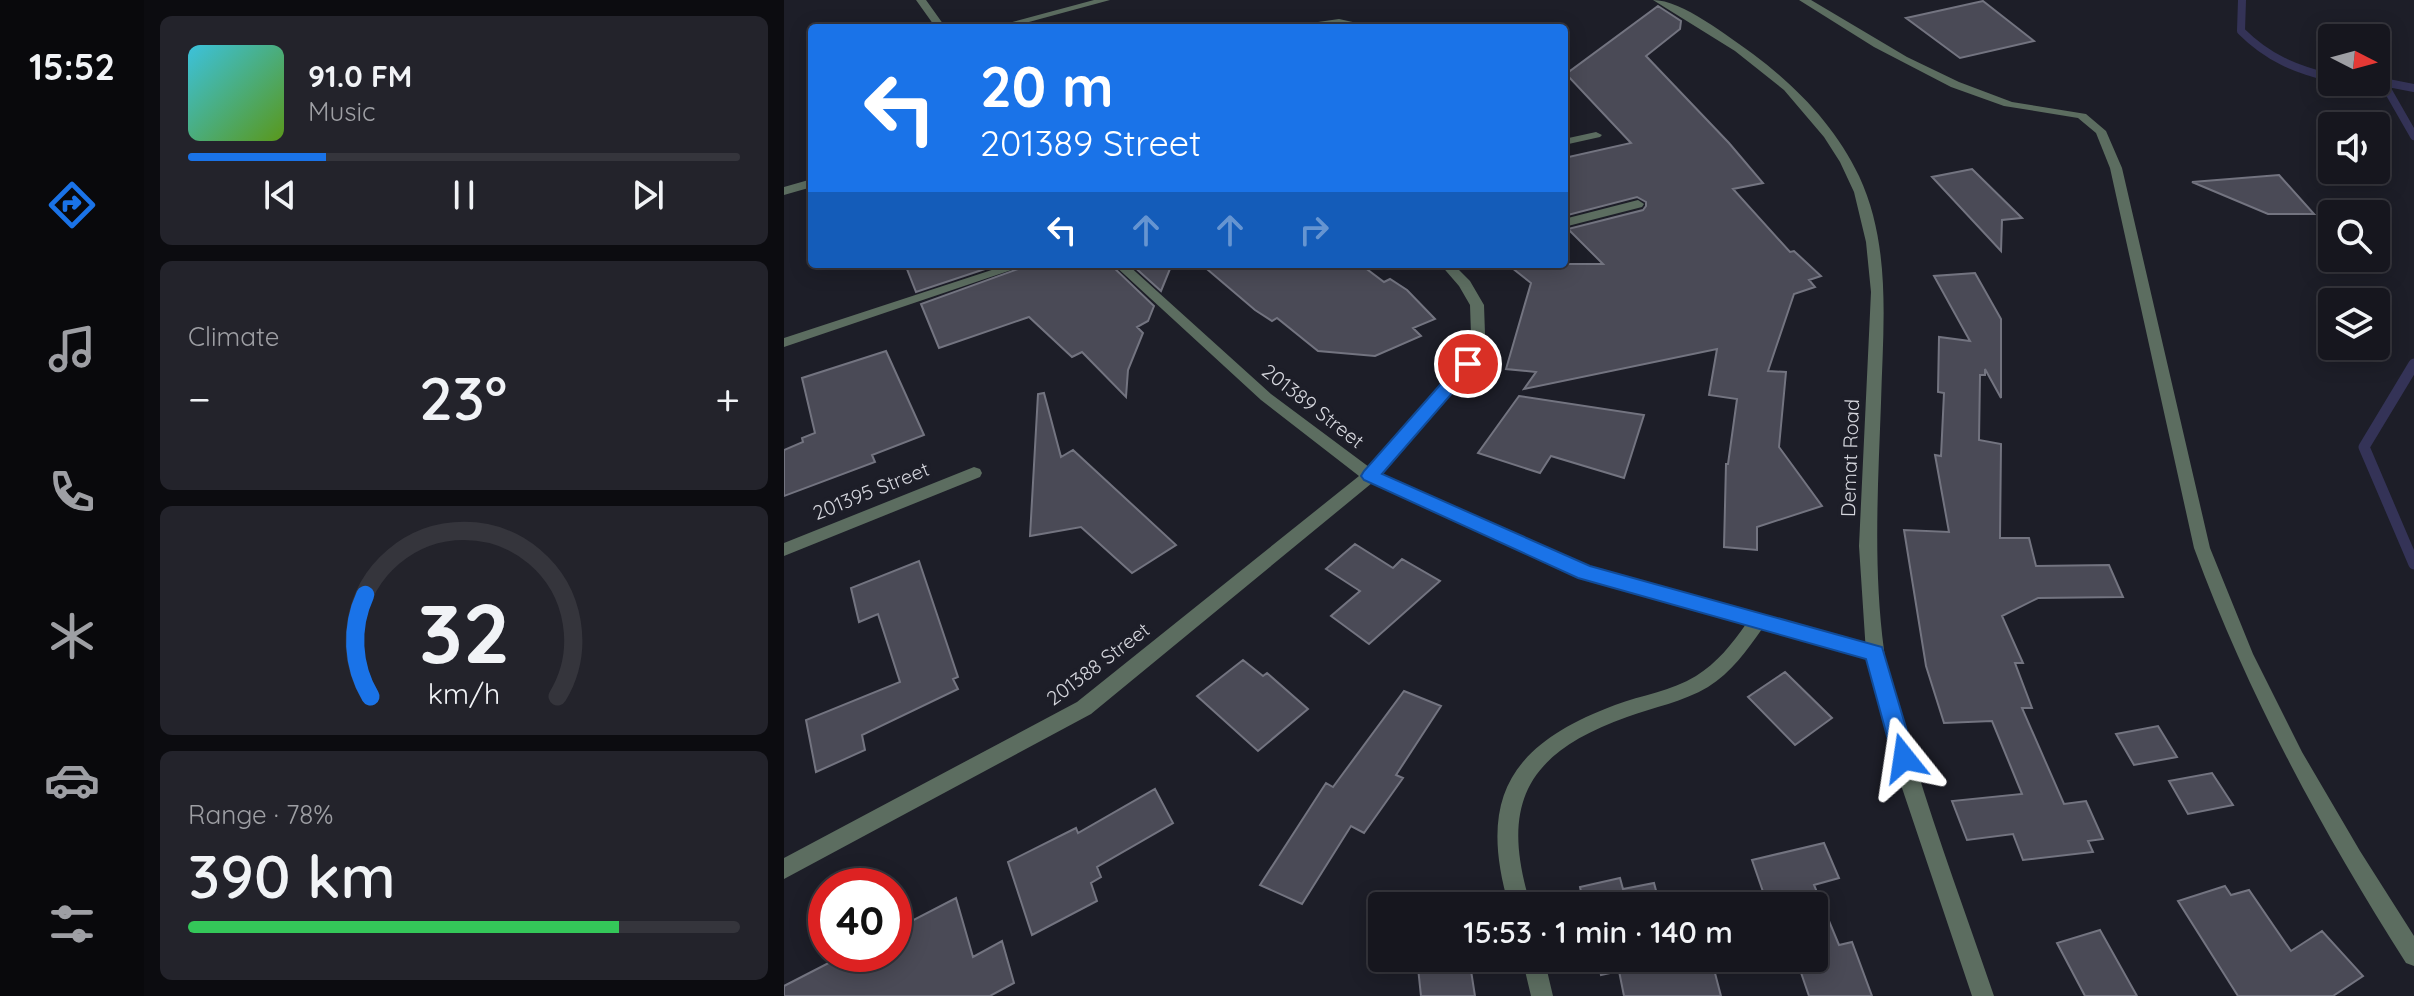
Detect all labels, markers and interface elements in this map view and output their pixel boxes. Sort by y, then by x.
north arrow [2318,24,2390,96]
map controls [2318,24,2390,360]
text: 15:52 [29,44,115,89]
text: 20 m [980,51,1114,121]
icon: left [848,56,952,160]
text: 91.0 FM [308,57,412,95]
text: Music [308,95,376,128]
button: sound [2318,112,2390,184]
text: 201389 Street [980,120,1201,165]
icon: previous [258,173,302,217]
icon: pause [442,173,486,217]
icon: next [626,173,670,217]
icon: directions [44,177,100,233]
button: search [2318,200,2390,272]
icon: left [1040,208,1084,252]
icon: ahead [1124,208,1168,252]
icon: ahead [1208,208,1252,252]
icon: right [1292,208,1336,252]
button: layers [2318,288,2390,360]
text: Climate [188,320,279,353]
icon: music [44,321,100,377]
pin [1434,330,1502,398]
icon: arrive [1446,342,1490,386]
street label: 201389 Street [1257,358,1370,453]
text: 23° [419,360,507,435]
text: − [188,371,211,426]
text: + [715,371,740,426]
street label: Demat Road [1835,399,1864,517]
street label: 201395 Street [809,456,933,525]
icon: phone [44,464,100,520]
text: 32 [418,579,510,683]
icon: climate [44,608,100,664]
street label: 201388 Street [1041,617,1154,710]
text: km/h [428,675,500,711]
position arrow [1862,716,1946,800]
icon: car [44,752,100,808]
text: Range · 78% [188,798,334,831]
text: 390 km [188,838,396,913]
speed limit sign: 40 [808,868,912,972]
icon: filters [44,896,100,952]
text: 15:53 · 1 min · 140 m [1463,913,1733,951]

